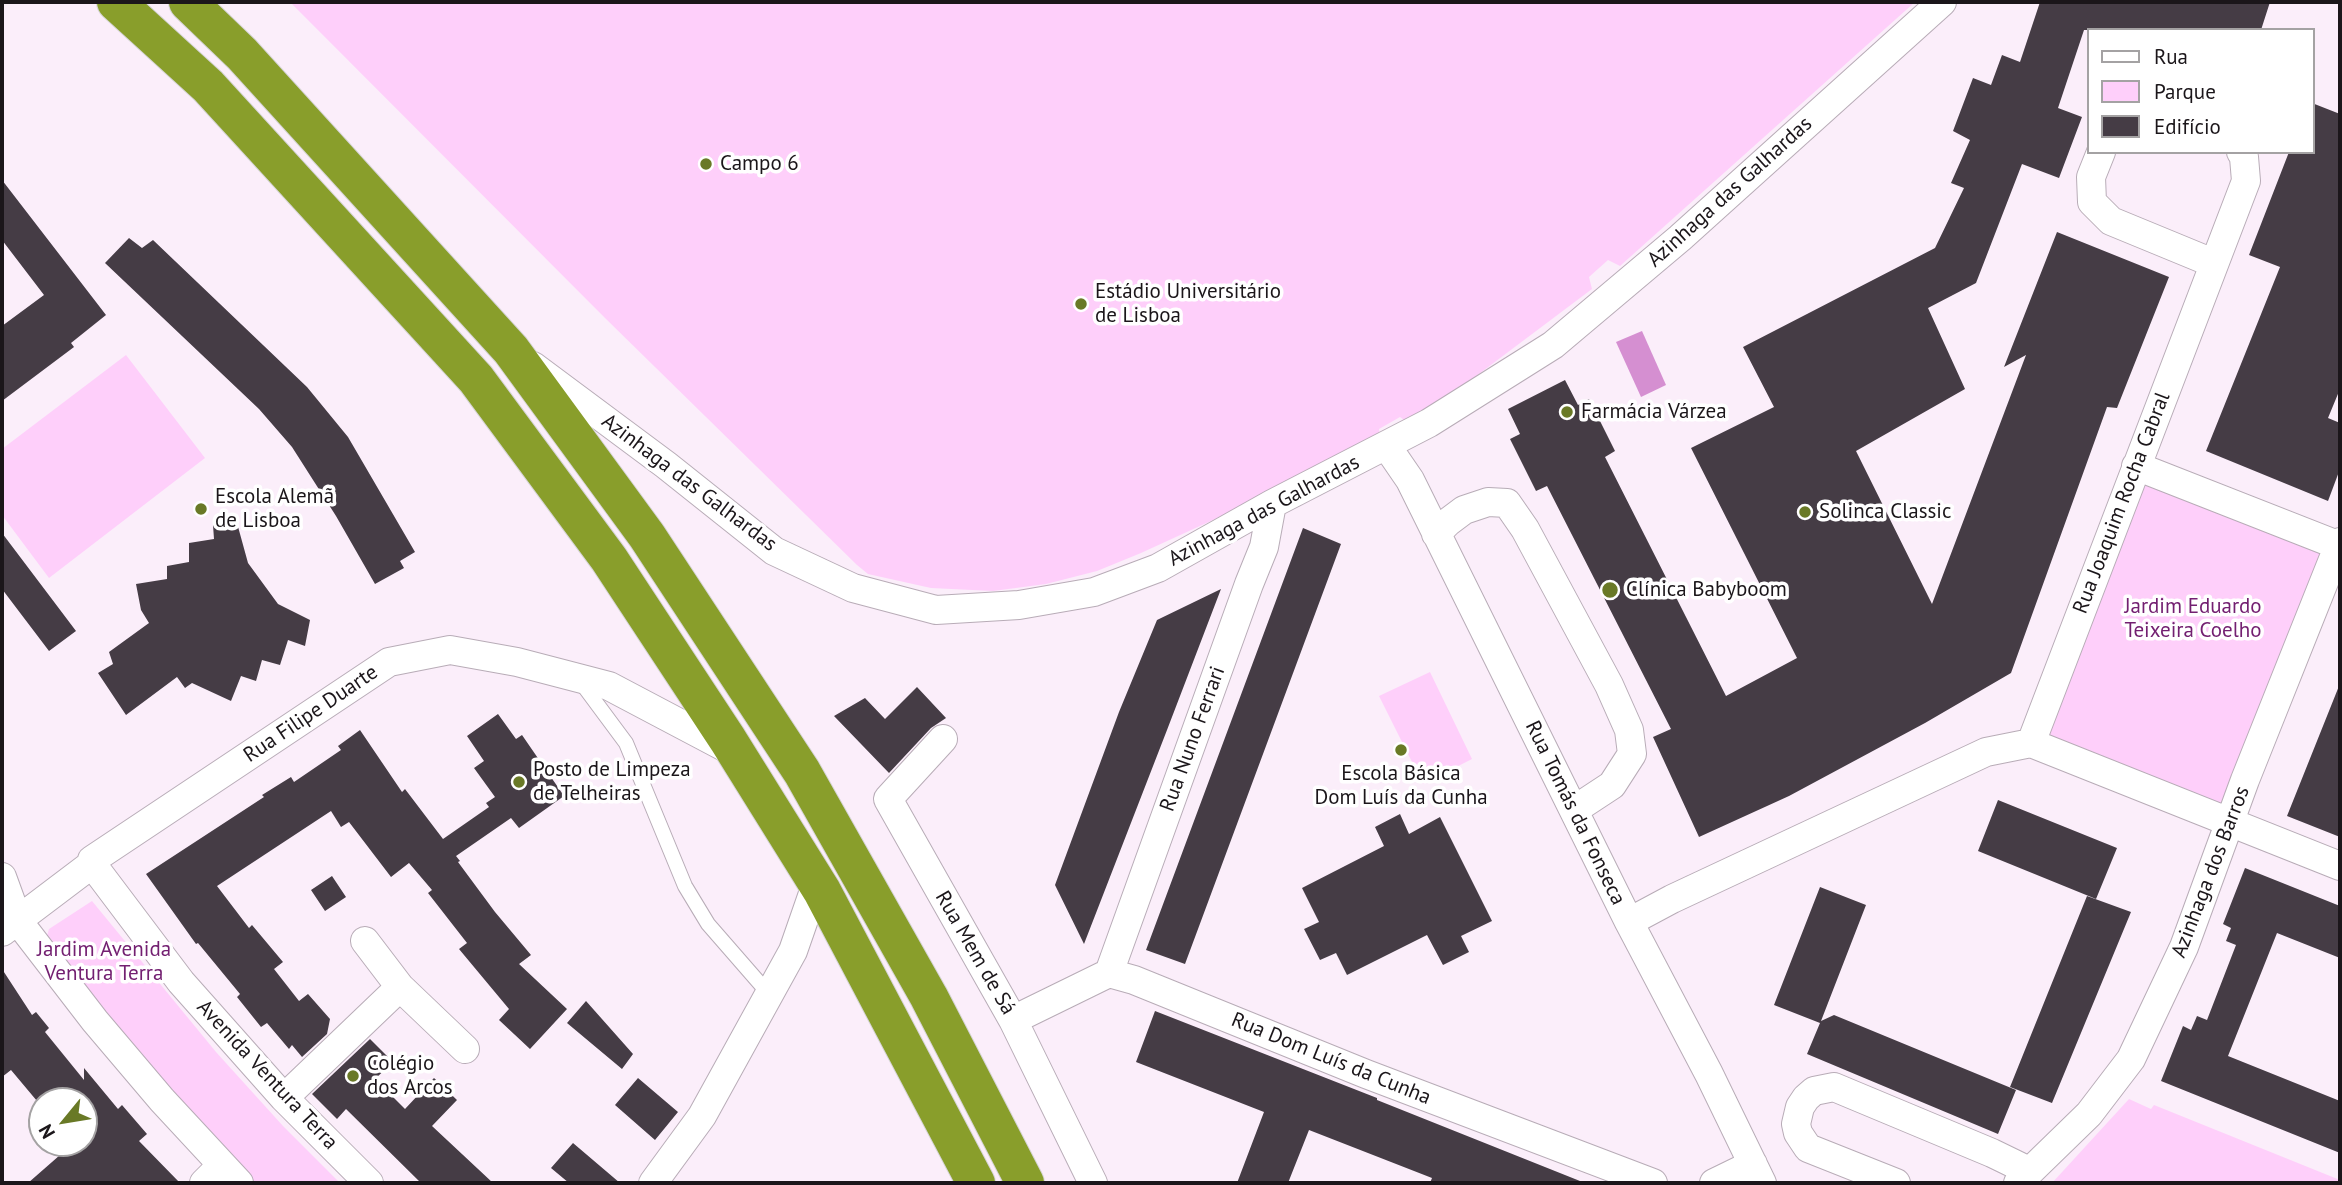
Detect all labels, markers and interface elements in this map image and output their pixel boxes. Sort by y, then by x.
legend [2086,28,2314,154]
text: Rua [2154,43,2188,70]
text: Parque [2154,78,2216,105]
street label: Azinhaga das Galhardas [1643,111,1817,273]
text: Edifício [2154,113,2221,140]
place label: Campo 6 [720,151,799,177]
marker: Campo 6 [698,156,714,172]
place label: Estádio Universitário de Lisboa [1095,279,1281,329]
marker: Estádio Universitário de Lisboa [1073,296,1089,312]
street label: Rua Joaquim Rocha Cabral [2068,389,2176,617]
place label: Farmácia Várzea [1581,399,1727,425]
marker: Farmácia Várzea [1559,404,1575,420]
street label: Azinhaga das Galhardas [596,409,782,557]
street label: Azinhaga das Galhardas [1164,450,1364,572]
place label: Escola Alemã de Lisboa [215,484,334,534]
place label: Solinca Classic [1819,499,1951,525]
marker: Escola Alemã de Lisboa [193,501,209,517]
marker: Solinca Classic [1797,504,1813,520]
place label: Clínica Babyboom [1626,577,1787,603]
marker: Clínica Babyboom [1600,580,1620,600]
park label: Jardim Eduardo Teixeira Coelho [2124,594,2262,644]
street label: Rua Filipe Duarte [239,660,383,768]
street label: Rua Nuno Ferrari [1155,663,1231,815]
street label: Rua Tomás da Fonseca [1519,717,1631,909]
marker: Escola Básica Dom Luís da Cunha [1393,742,1409,758]
place label: Posto de Limpeza de Telheiras [533,757,691,807]
place label: Escola Básica Dom Luís da Cunha [1314,761,1488,811]
marker: Posto de Limpeza de Telheiras [511,774,527,790]
street label: Azinhaga dos Barros [2167,783,2255,961]
street label: Rua Mem de Sá [929,887,1021,1019]
park label: Jardim Avenida Ventura Terra [37,937,171,987]
street label: Avenida Ventura Terra [191,995,343,1155]
street label: Rua Dom Luís da Cunha [1228,1007,1434,1111]
place label: Colégio dos Arcos [367,1051,453,1101]
marker: Colégio dos Arcos [345,1068,361,1084]
north arrow [28,1087,98,1157]
text: N [33,1120,60,1143]

